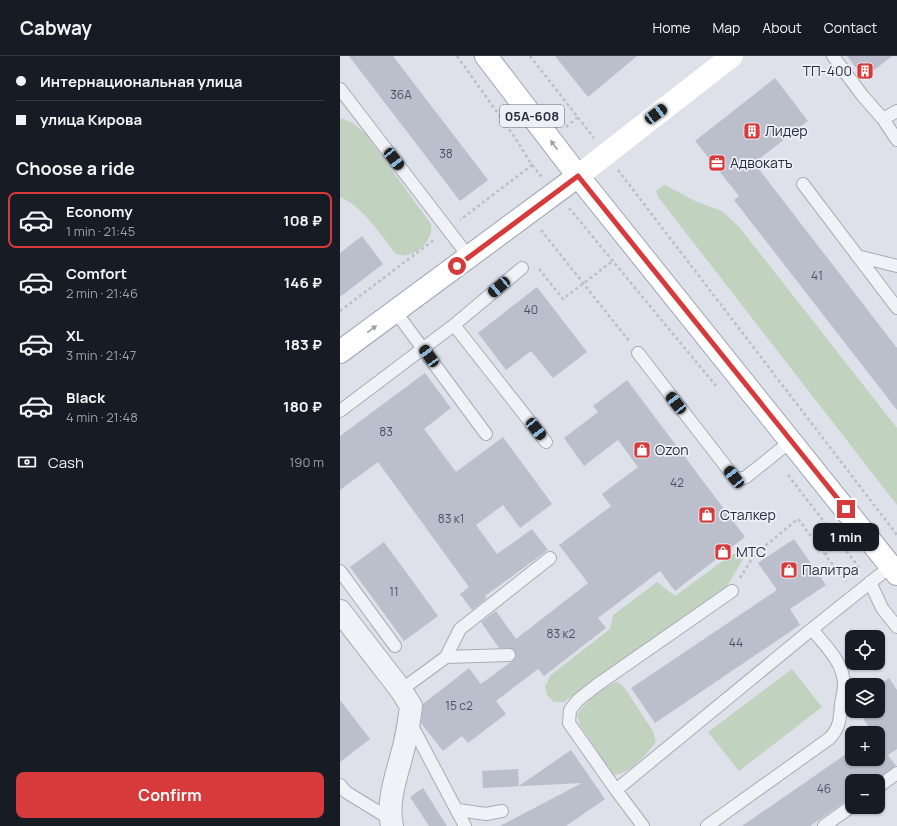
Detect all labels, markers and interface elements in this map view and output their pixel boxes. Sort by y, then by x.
text: Cabway [20,15,92,41]
text: Home [653,18,690,37]
text: Map [712,18,740,37]
text: About [762,18,802,37]
text: Contact [824,18,877,37]
place label: ТП-400 [803,61,852,80]
building icon: ТП-400 [855,61,875,81]
text: Интернациональная улица [40,71,242,92]
house number: 36А [390,86,412,103]
car [643,102,669,126]
road number: 05А-608 [500,105,564,127]
text: улица Кирова [40,109,142,130]
building icon: Лидер [742,121,762,141]
place label: Лидер [765,121,808,140]
one-way arrow [550,139,559,150]
house number: 38 [439,145,453,162]
car [382,146,406,172]
office icon: Адвокатъ [707,153,727,173]
place label: Адвокатъ [730,153,793,172]
text: Choose a ride [16,156,135,180]
text: Economy [66,201,133,222]
icon: car [18,202,54,238]
text: 108 ₽ [283,210,322,231]
text: 1 min · 21:45 [66,222,135,240]
route start [448,257,466,275]
text: Comfort [66,263,127,284]
icon: car [18,264,54,300]
house number: 41 [811,267,823,284]
text: 146 ₽ [284,272,322,293]
car [486,275,512,299]
text: 2 min · 21:46 [66,284,138,302]
house number: 40 [524,301,538,318]
text: XL [66,325,84,346]
one-way arrow [366,325,377,333]
icon: car [18,326,54,362]
text: 183 ₽ [284,334,322,355]
car [417,343,441,369]
text: 3 min · 21:47 [66,346,136,364]
text: Black [66,387,105,408]
icon: car [18,388,54,424]
car [664,390,688,416]
text: 180 ₽ [283,396,322,417]
text: 4 min · 21:48 [66,408,138,426]
car [524,416,548,442]
house number: 83 [379,423,393,440]
shop icon: Ozon [632,440,652,460]
place label: Ozon [655,440,689,459]
icon: cash [16,451,38,473]
text: Cash [48,452,84,473]
text: 190 m [289,453,324,471]
car [722,464,746,490]
house number: 42 [670,474,684,491]
route end [837,500,855,518]
shop icon: Сталкер [697,505,717,525]
place label: Сталкер [720,505,776,524]
house number: 83 к1 [438,510,464,527]
callout: 1 min [813,523,879,551]
text: 1 min [830,528,862,546]
shop icon: МТС [713,542,733,562]
place label: МТС [736,542,766,561]
shop icon: Палитра [779,560,799,580]
place label: Палитра [802,560,859,579]
house number: 11 [389,583,399,600]
house number: 83 к2 [547,625,576,642]
map controls [845,630,885,814]
button: locate [845,630,885,670]
house number: 44 [729,634,743,651]
button: layers [845,678,885,718]
house number: 15 с2 [445,697,473,714]
button: + [845,726,885,766]
button: Confirm [16,772,324,818]
button: − [845,774,885,814]
house number: 46 [817,780,831,797]

